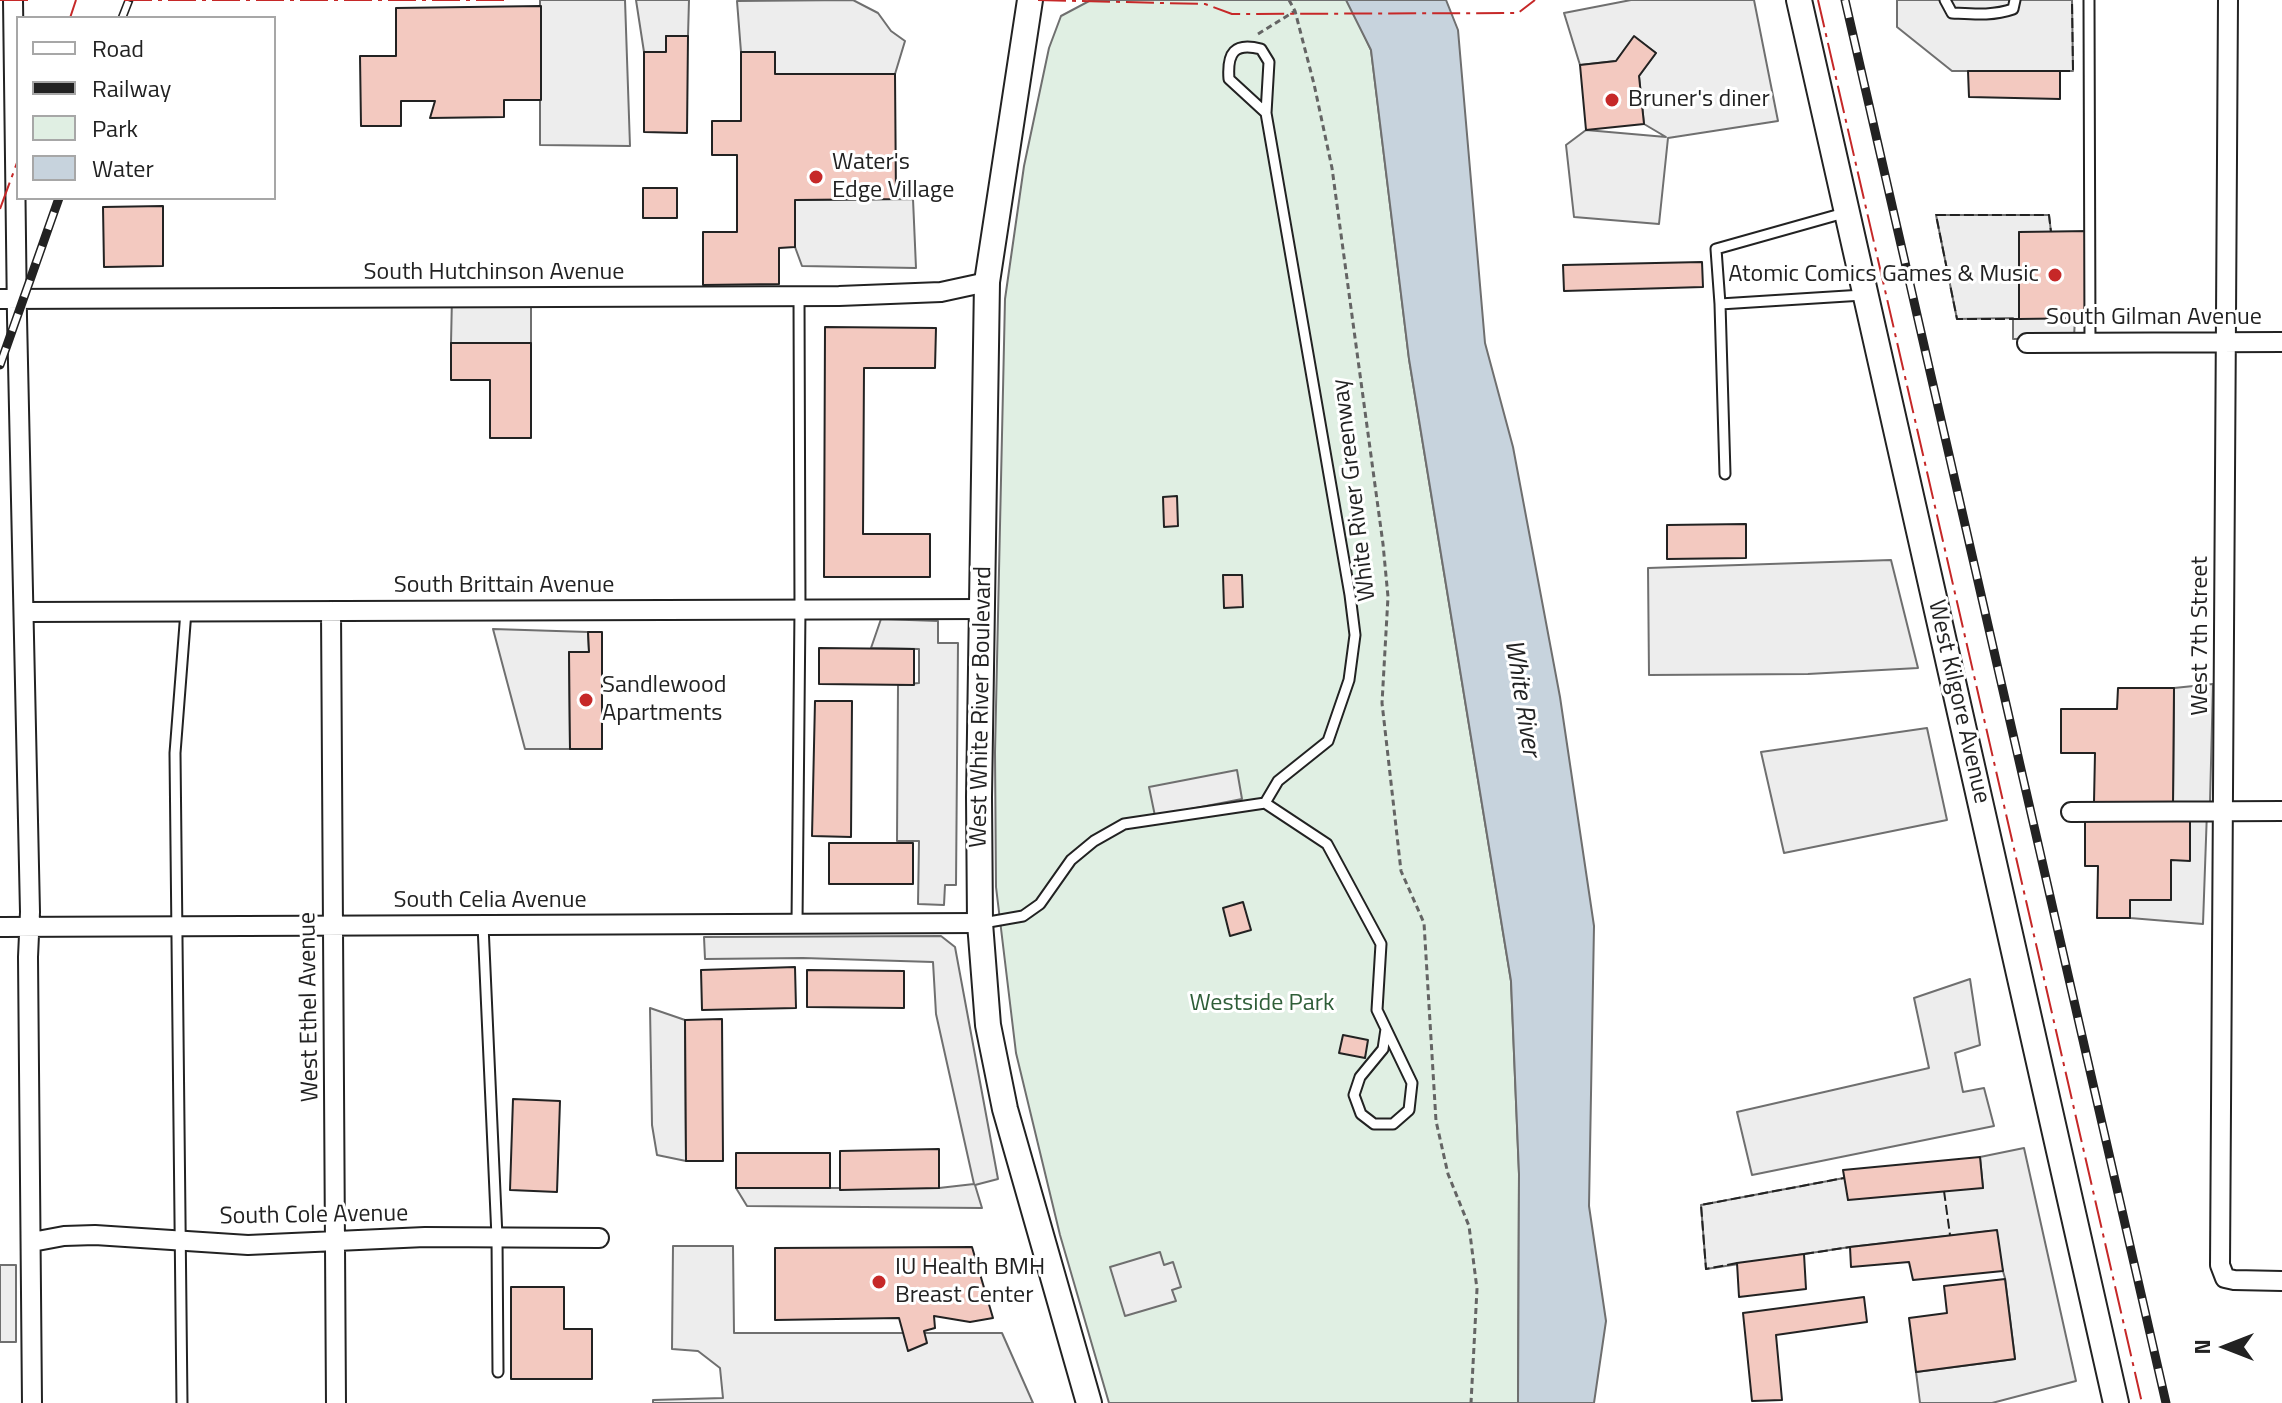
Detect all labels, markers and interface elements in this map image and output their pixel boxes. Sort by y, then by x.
legend [16,16,276,200]
text: Road [92,30,144,66]
text: Railway [92,70,171,106]
place label: Bruner's diner [1628,86,1770,114]
marker: Bruner's diner [1603,91,1621,109]
text: Park [92,110,138,146]
place label: Water's Edge Village [832,149,954,205]
text: Water [92,150,154,186]
marker: Water's Edge Village [807,168,825,186]
street label: South Hutchinson Avenue [364,259,624,287]
place label: Atomic Comics Games & Music [1728,261,2039,289]
marker: Atomic Comics Games & Music [2046,266,2064,284]
street label: South Gilman Avenue [2046,304,2262,332]
street label: White River Greenway [1327,377,1383,603]
street label: West 7th Street [2187,556,2215,716]
street label: West White River Boulevard [965,566,999,848]
street label: South Brittain Avenue [394,572,614,600]
street label: West Kilgore Avenue [1921,598,1995,806]
water label: White River [1496,637,1546,759]
place label: Sandlewood Apartments [602,672,726,728]
marker: Sandlewood Apartments [577,691,595,709]
street label: South Celia Avenue [393,887,587,915]
street label: West Ethel Avenue [294,912,326,1102]
park label: Westside Park [1190,990,1334,1018]
street label: South Cole Avenue [220,1200,408,1232]
place label: IU Health BMH Breast Center [895,1254,1045,1310]
marker: IU Health BMH Breast Center [870,1273,888,1291]
north arrow [2186,1307,2266,1387]
text: N [2185,1339,2219,1355]

